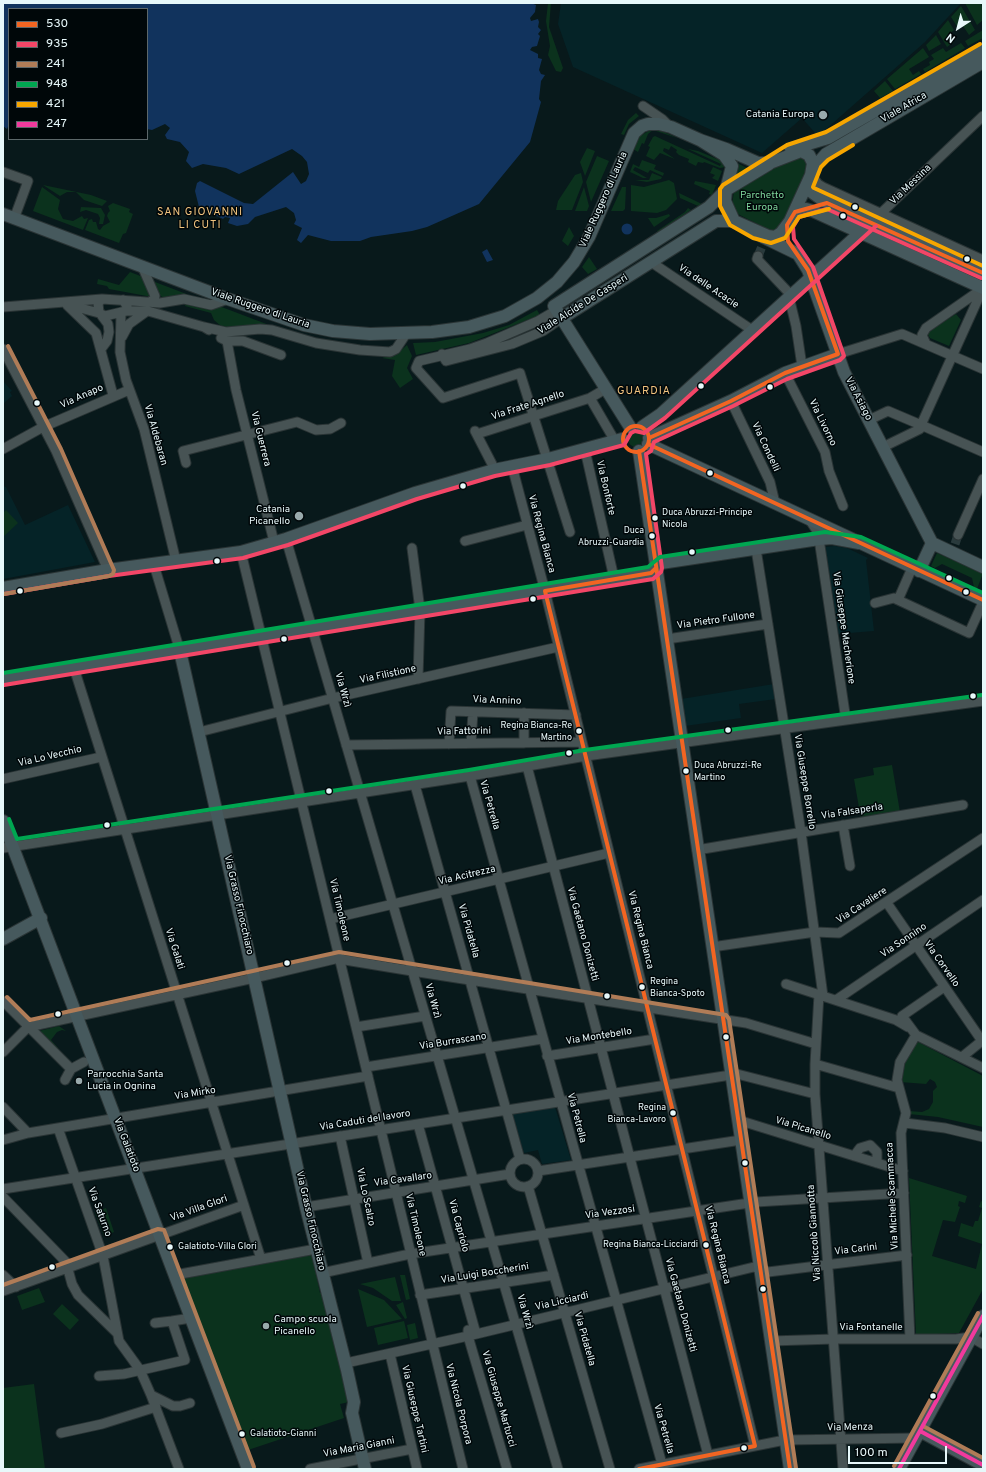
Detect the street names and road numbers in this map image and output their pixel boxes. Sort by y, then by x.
street label: Viale Africa [879,90,929,126]
street label: Viale Ruggero di Lauria [577,150,631,250]
street label: Via Messina [888,162,934,208]
street label: Via delle Acacie [675,262,741,312]
street label: Viale Alcide De Gasperi [536,272,630,338]
street label: Viale Ruggero di Lauria [209,286,311,332]
street label: Via Asiago [842,375,874,423]
street label: Via Anapo [59,382,105,412]
street label: Via Frate Agnello [490,389,566,423]
street label: Via Livorno [806,398,838,448]
street label: Via Aldebaran [141,403,169,467]
street label: Via Guerrera [247,410,273,468]
street label: Via Condelli [748,420,782,474]
street label: Via Bonforte [593,459,617,517]
street label: Via Regina Bianca [525,494,557,574]
street label: Via Giuseppe Macherione [829,571,857,685]
street label: Via Pietro Fullone [676,610,756,632]
street label: Via Filistione [359,663,417,687]
street label: Via Wrzì [331,671,353,709]
street label: Via Annino [472,694,522,708]
street label: Via Fattorini [437,726,491,738]
street label: Via Giuseppe Borrello [791,733,817,831]
street label: Via Lo Vecchio [17,744,83,770]
street label: Via Petrella [476,779,502,831]
street label: Via Falsaperla [820,801,884,823]
street label: Via Grasso Finocchiaro [221,854,255,956]
street label: Via Acitrezza [437,864,497,888]
street label: Via Timoleone [326,877,352,943]
street label: Via Gaetano Donizetti [564,885,600,983]
street label: Via Cavaliere [834,885,890,927]
street label: Via Regina Bianca [624,889,656,971]
street label: Via Pidatella [455,903,481,959]
street label: Via Sonnino [879,921,929,961]
street label: Via Galati [162,927,186,971]
street label: Via Corvello [921,938,961,990]
street label: Via Wrzì [421,982,443,1020]
street label: Via Montebello [565,1026,633,1048]
street label: Via Burrascano [418,1031,488,1053]
street label: Via Mirko [173,1085,217,1103]
street label: Via Petrella [564,1092,588,1144]
street label: Via Caduti del lavoro [319,1108,411,1134]
street label: Via Picanello [774,1115,832,1143]
street label: Via Galatioto [110,1116,142,1174]
street label: Via Michele Scammacca [884,1142,902,1250]
street label: Via Lo Scalzo [353,1167,377,1227]
street label: Via Grasso Finocchiaro [293,1170,327,1272]
street label: Via Cavallaro [373,1170,433,1190]
street label: Via Niccolò Giannotta [806,1184,824,1282]
street label: Via Saturno [84,1185,114,1239]
street label: Via Timoleone [402,1192,428,1258]
street label: Via Villa Glori [169,1193,229,1225]
street label: Via Capriolo [445,1198,471,1254]
street label: Via Vezzosi [584,1204,636,1222]
street label: Via Regina Bianca [701,1204,733,1286]
street label: Via Carini [834,1241,878,1259]
street label: Via Gaetano Donizetti [662,1256,698,1354]
street label: Via Luigi Boccherini [440,1261,530,1287]
street label: Via Licciardi [534,1290,590,1314]
street label: Via Wrzì [513,1293,535,1331]
street label: Via Pidatella [571,1311,597,1367]
street label: Via Fontanelle [839,1322,903,1334]
street label: Via Giuseppe Martucci [478,1349,518,1449]
street label: Via Nicola Porpora [442,1362,474,1446]
street label: Via Giuseppe Tartini [398,1364,430,1454]
street label: Via Petrella [650,1403,676,1455]
street label: Via Menza [827,1422,873,1434]
street label: Via Maria Gianni [322,1435,396,1461]

